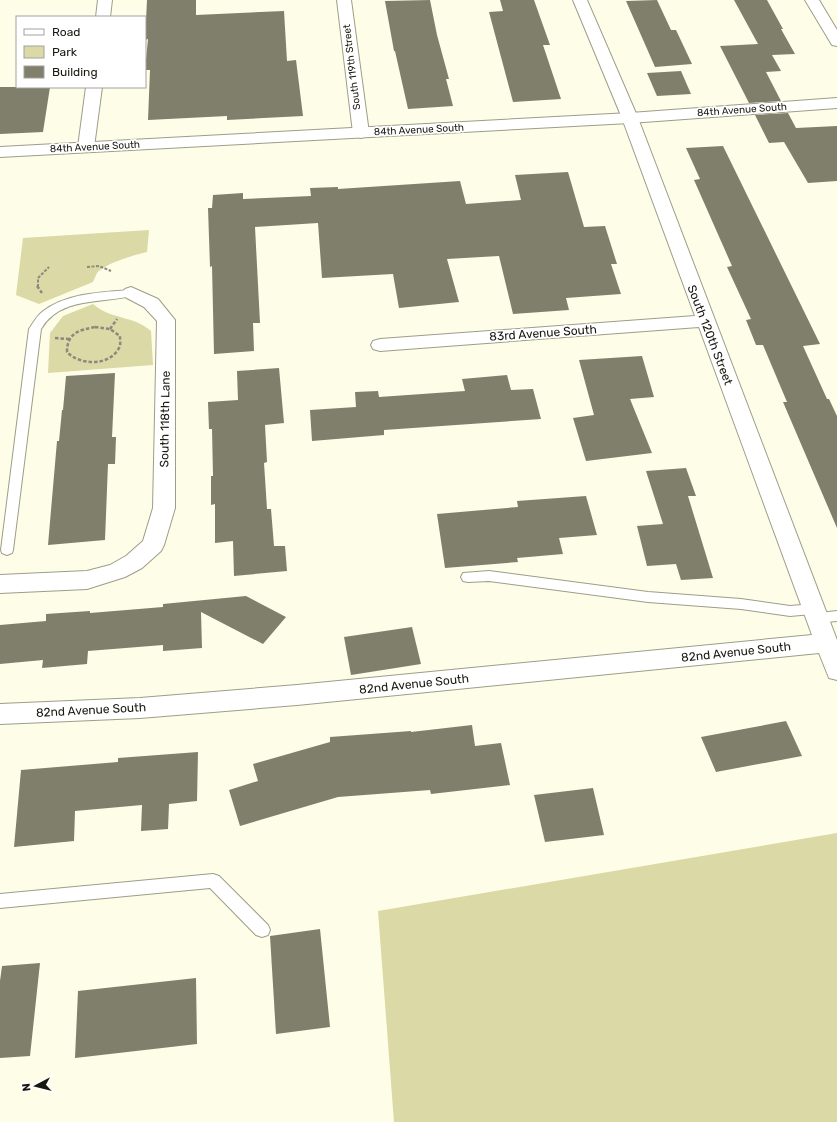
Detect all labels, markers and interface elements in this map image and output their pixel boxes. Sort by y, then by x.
legend [16,16,146,88]
street label: South 119th Street [341,23,363,111]
text: Road [52,25,80,39]
text: Park [52,45,78,59]
text: Building [52,65,98,79]
street label: 84th Avenue South [697,101,787,119]
street label: 84th Avenue South [374,122,464,138]
street label: 84th Avenue South [50,139,140,155]
street label: South 120th Street [684,283,736,387]
street label: 83rd Avenue South [489,322,597,344]
street label: South 118th Lane [157,370,173,467]
street label: 82nd Avenue South [680,639,792,665]
street label: 82nd Avenue South [358,671,470,697]
street label: 82nd Avenue South [36,700,146,720]
north arrow [16,1066,56,1106]
text: N [20,1082,34,1092]

